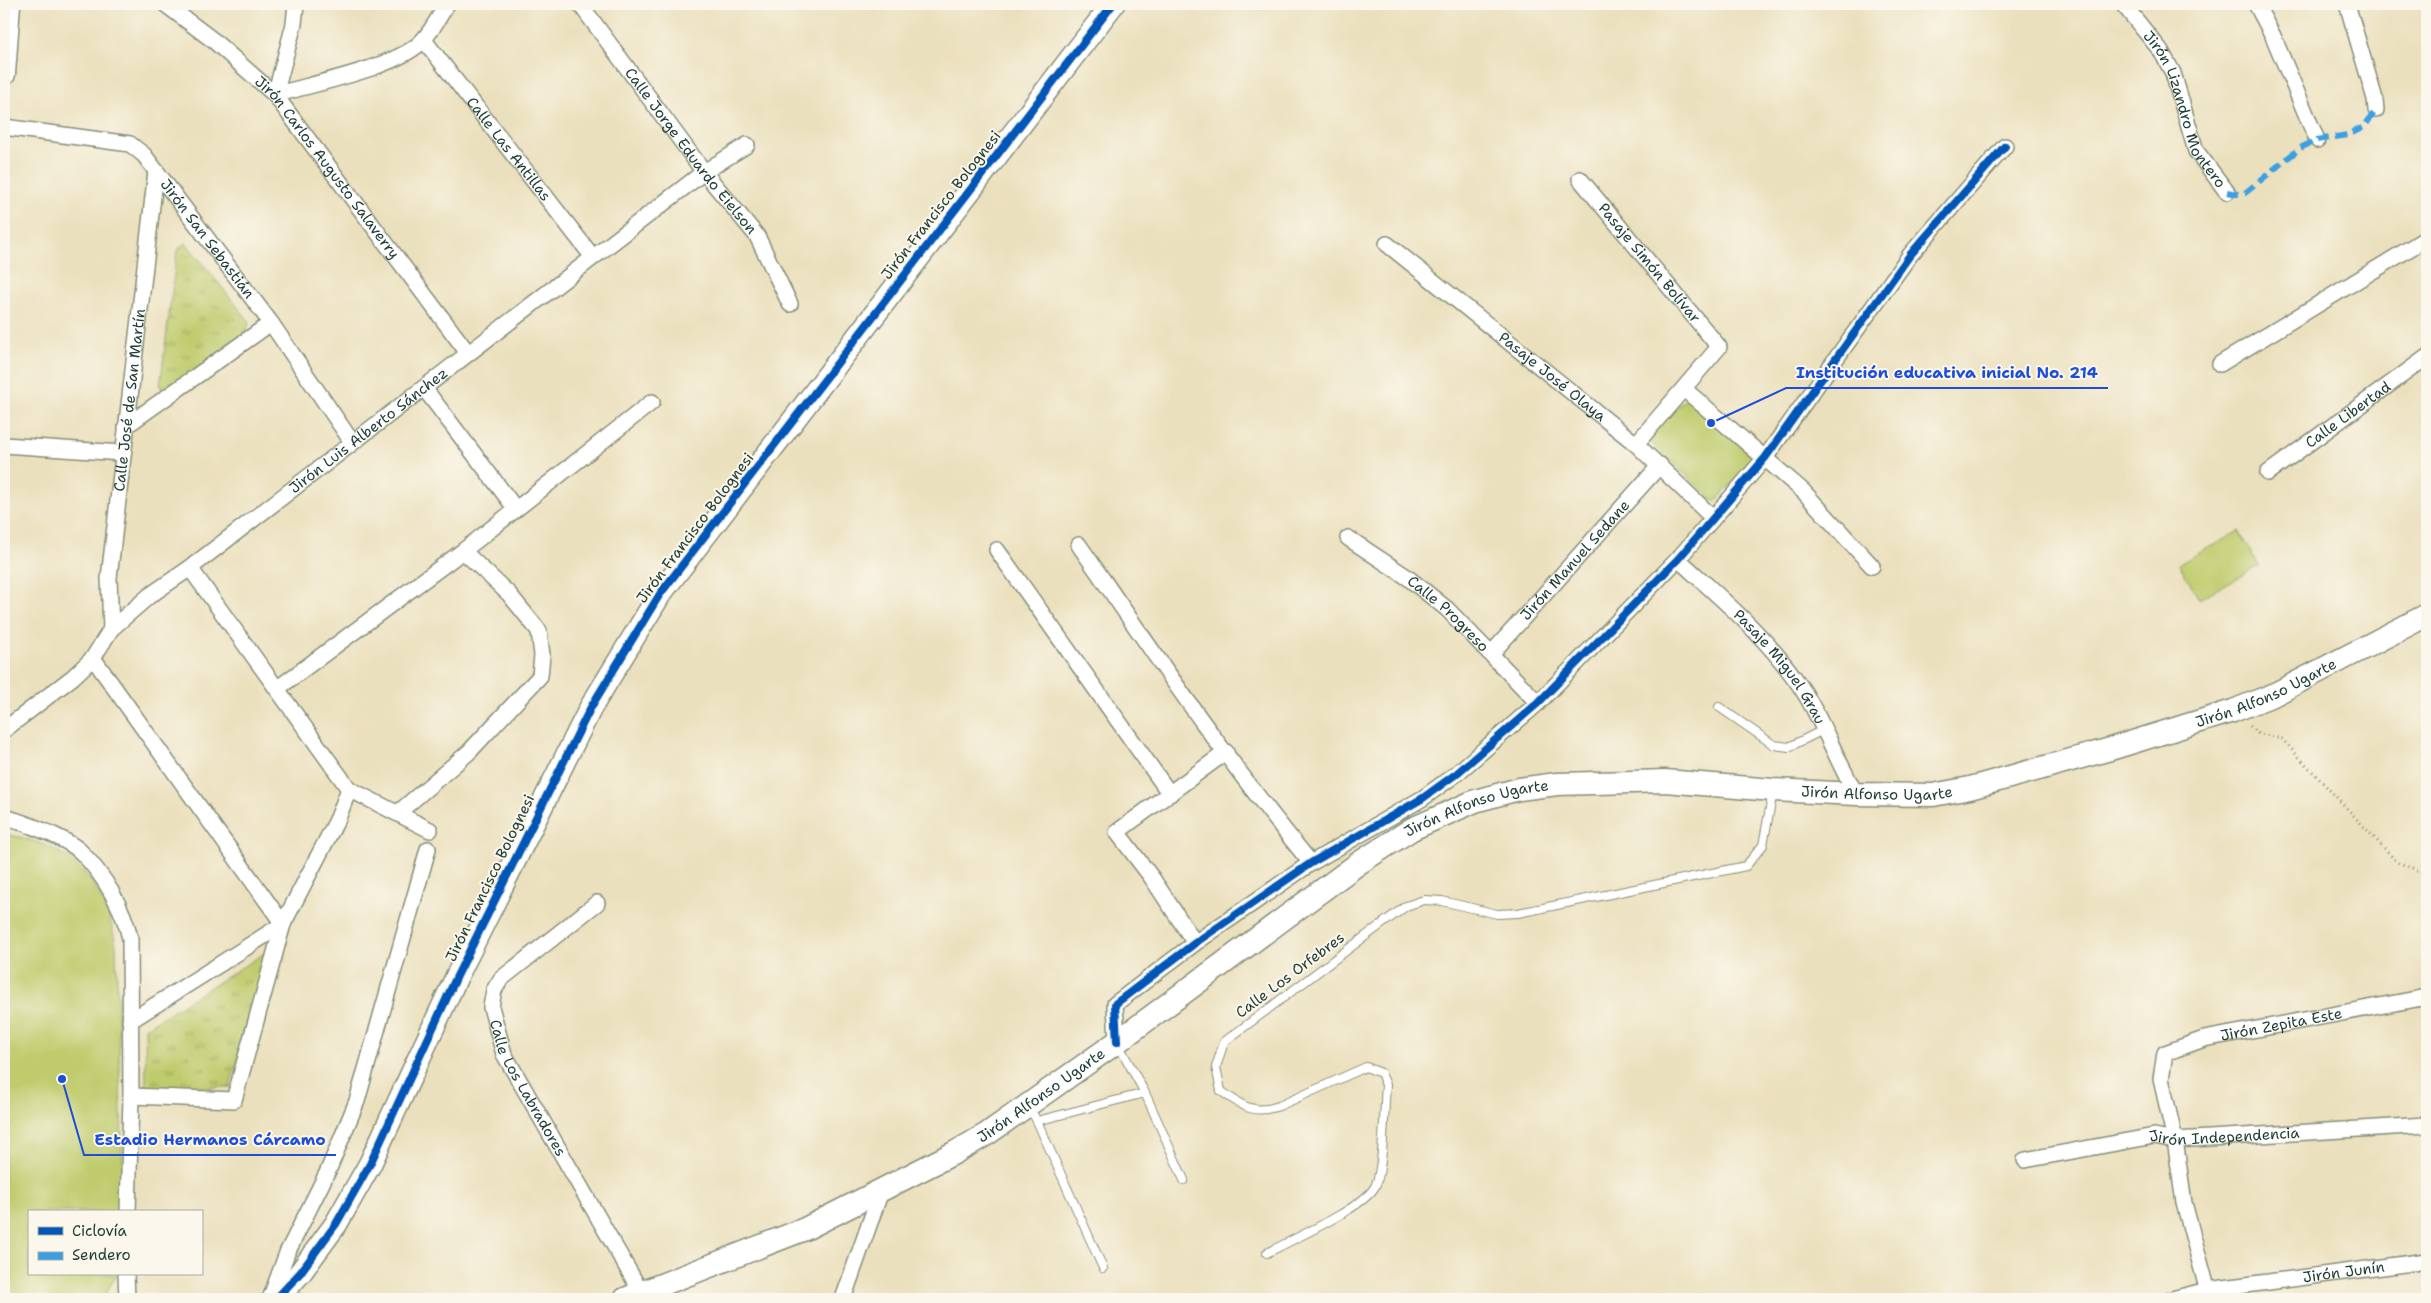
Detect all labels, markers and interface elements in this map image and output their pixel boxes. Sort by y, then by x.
street label: Jirón Lizandro Montero [2139,27,2230,192]
street label: Calle Jorge Eduardo Eielson [620,64,761,238]
street label: Jirón Carlos Augusto Salaverry [250,72,404,263]
street label: Calle Las Antillas [462,93,556,205]
street label: Jirón Francisco Bolognesi [877,127,1005,283]
street label: Jirón San Sebastián [156,175,259,303]
street label: Pasaje Simón Bolívar [1594,199,1705,327]
street label: Calle José de San Martín [109,308,150,493]
street label: Pasaje José Olaya [1494,328,1611,426]
callout: Institución educativa inicial No. 214 [1786,357,2108,388]
text: Institución educativa inicial No. 214 [1796,362,2098,383]
street label: Jirón Luis Alberto Sánchez [285,363,452,498]
street label: Calle Libertad [2301,376,2395,453]
street label: Jirón Francisco Bolognesi [632,449,758,607]
street label: Jirón Manuel Sedane [1516,496,1634,624]
street label: Calle Progreso [1403,571,1493,656]
street label: Pasaje Miguel Grau [1729,605,1830,728]
street label: Jirón Alfonso Ugarte [2193,654,2340,732]
street label: Jirón Alfonso Ugarte [1400,775,1550,842]
street label: Jirón Alfonso Ugarte [1801,781,1954,805]
street label: Jirón Francisco Bolognesi [441,791,539,965]
street label: Calle Los Orfebres [1232,927,1348,1023]
street label: Jirón Zepita Este [2219,1003,2344,1046]
street label: Calle Los Labradores [485,1017,571,1160]
street label: Jirón Alfonso Ugarte [974,1044,1109,1147]
street label: Jirón Independencia [2148,1123,2301,1150]
callout: Estadio Hermanos Cárcamo [84,1124,336,1155]
text: Estadio Hermanos Cárcamo [94,1129,326,1150]
legend [28,1210,202,1276]
text: Ciclovía [72,1221,128,1241]
text: Sendero [72,1245,131,1265]
street label: Jirón Junín [2302,1257,2386,1287]

